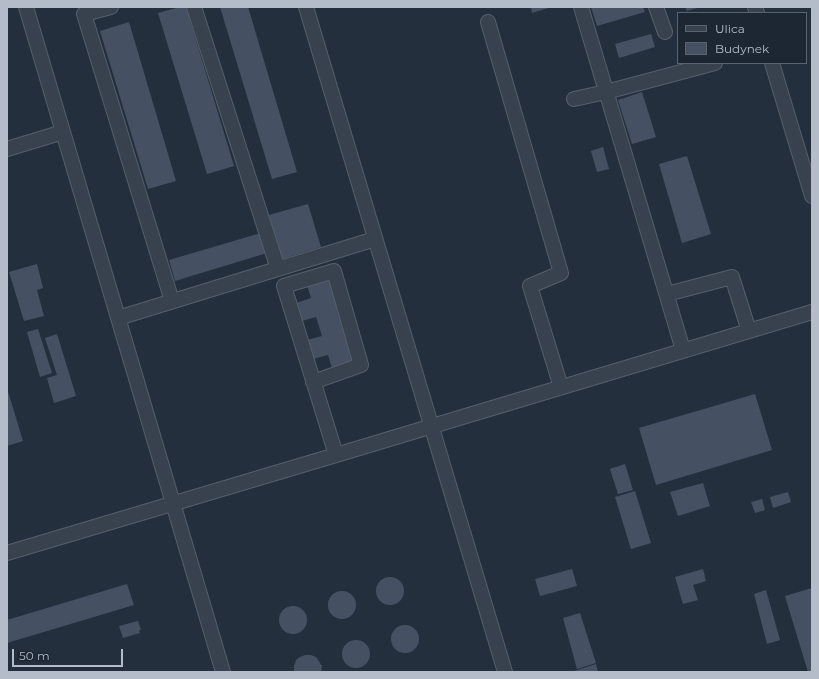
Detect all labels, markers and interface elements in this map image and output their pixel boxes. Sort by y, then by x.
legend [677,12,807,64]
text: Ulica [715,21,745,36]
text: Budynek [715,41,769,56]
scale bar [14,641,125,667]
text: 50 m [19,648,50,663]

